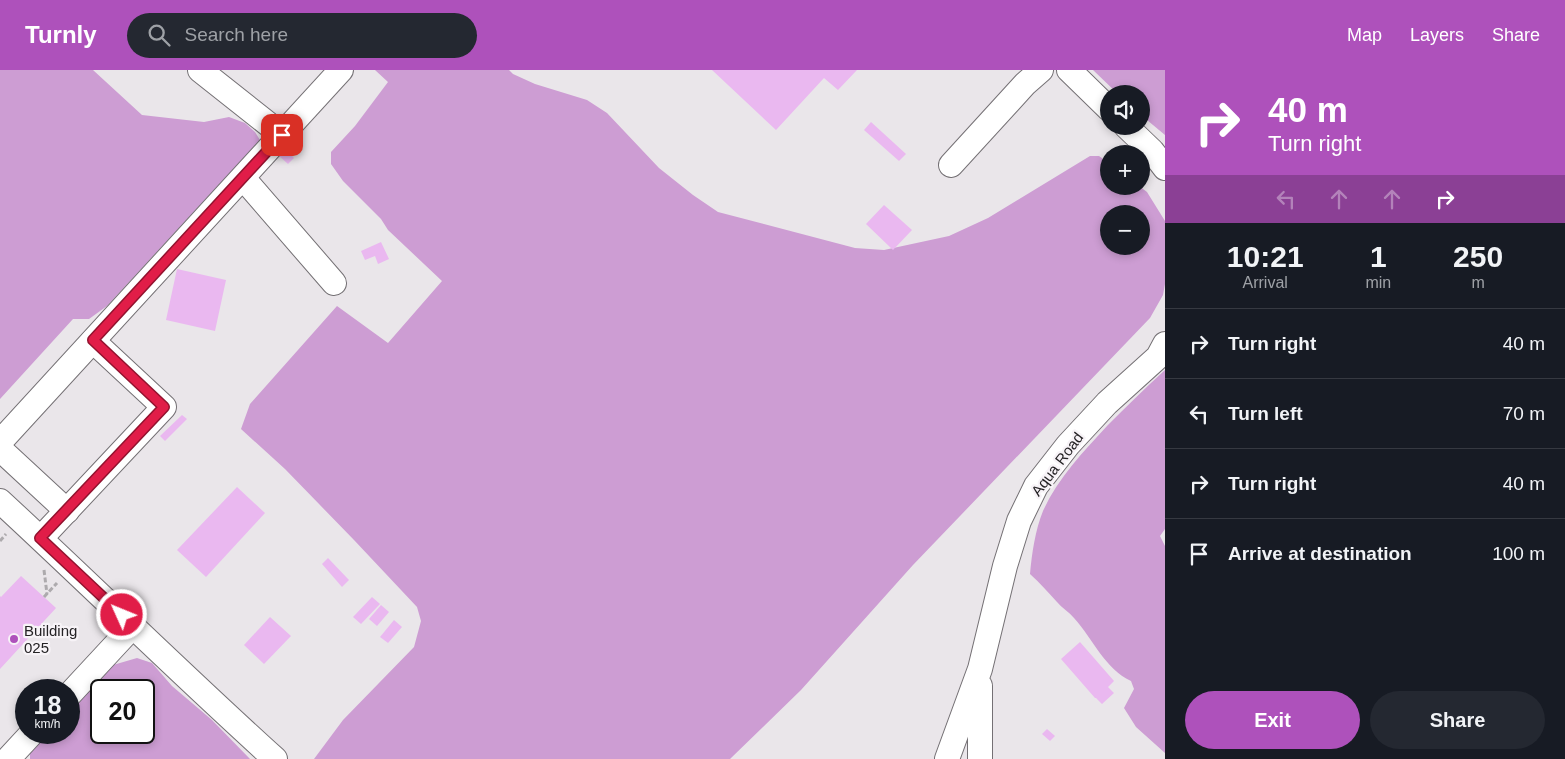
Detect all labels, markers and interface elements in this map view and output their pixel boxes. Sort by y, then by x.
search box [127,13,477,58]
text: Turnly [25,21,97,48]
icon: search [145,21,173,49]
text: Search here [185,24,288,45]
text: Map [1347,25,1382,45]
text: Layers [1410,25,1464,45]
text: Share [1492,25,1540,45]
map controls [1100,85,1150,255]
button: sound [1100,85,1150,135]
icon: right [1185,90,1250,155]
text: 40 m [1268,90,1348,129]
pin [261,114,303,156]
icon: arrive [268,121,296,149]
text: Turn right [1268,131,1361,156]
button: + [1100,145,1150,195]
icon: left [1272,185,1300,213]
icon: ahead [1325,185,1353,213]
icon: ahead [1378,185,1406,213]
icon: right [1431,185,1459,213]
button: − [1100,205,1150,255]
text: 10:21 [1227,240,1304,273]
text: 1 [1370,240,1387,273]
text: 250 [1453,240,1503,273]
text: Arrival [1243,274,1288,291]
text: min [1365,274,1391,291]
text: m [1471,274,1485,291]
icon: right [1185,330,1213,358]
text: Turn right [1228,333,1316,354]
text: 40 m [1503,333,1545,354]
icon: left [1185,400,1213,428]
text: Turn left [1228,403,1303,424]
text: 70 m [1503,403,1545,424]
street label: Aqua Road [1028,429,1086,499]
icon: right [1185,470,1213,498]
text: Turn right [1228,473,1316,494]
text: 40 m [1503,473,1545,494]
icon: arrive [1185,540,1213,568]
text: Arrive at destination [1228,543,1412,564]
text: 100 m [1492,543,1545,564]
position arrow [95,588,147,640]
place label: Building 025 [24,622,77,656]
marker: Building 025 [8,633,20,645]
speed limit sign: 20 [90,679,155,744]
text: 18 [34,691,61,719]
button: Exit [1185,691,1360,749]
button: Share [1370,691,1545,749]
text: km/h [34,717,61,731]

